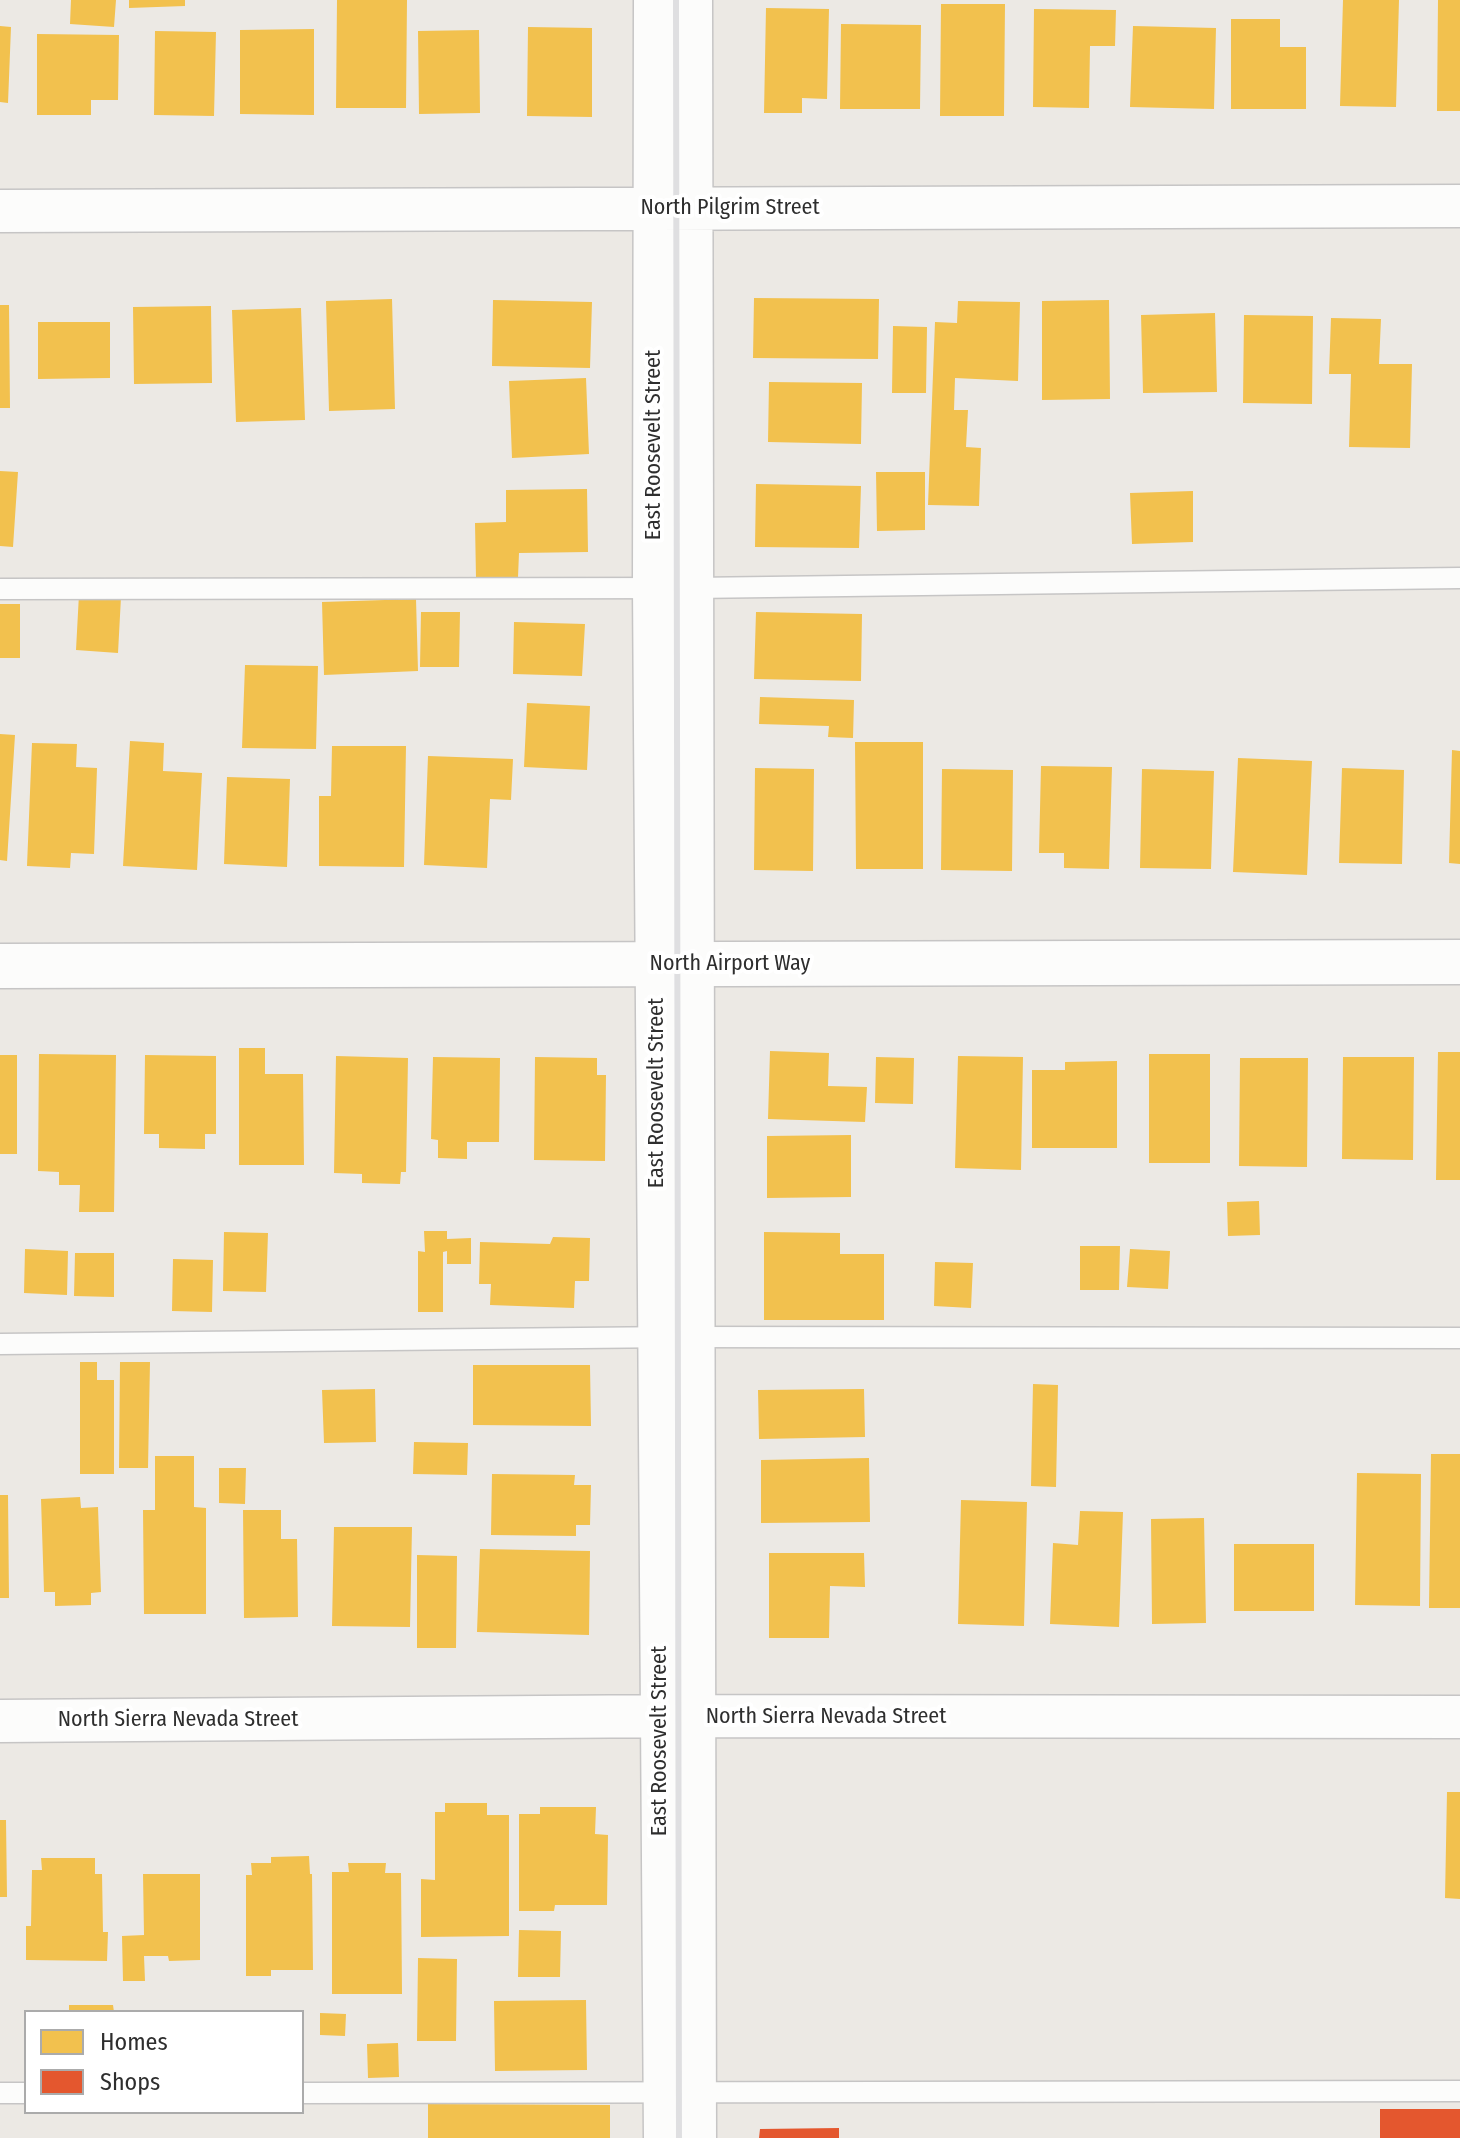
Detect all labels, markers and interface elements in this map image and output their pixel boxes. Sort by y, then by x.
street label: North Pilgrim Street [640,195,820,221]
street label: East Roosevelt Street [641,350,667,540]
street label: North Airport Way [650,951,810,977]
street label: East Roosevelt Street [644,998,670,1188]
street label: East Roosevelt Street [647,1646,673,1836]
street label: North Sierra Nevada Street [706,1704,946,1730]
street label: North Sierra Nevada Street [58,1707,298,1733]
legend [24,2010,304,2114]
text: Homes [100,2028,168,2056]
text: Shops [100,2068,160,2096]

